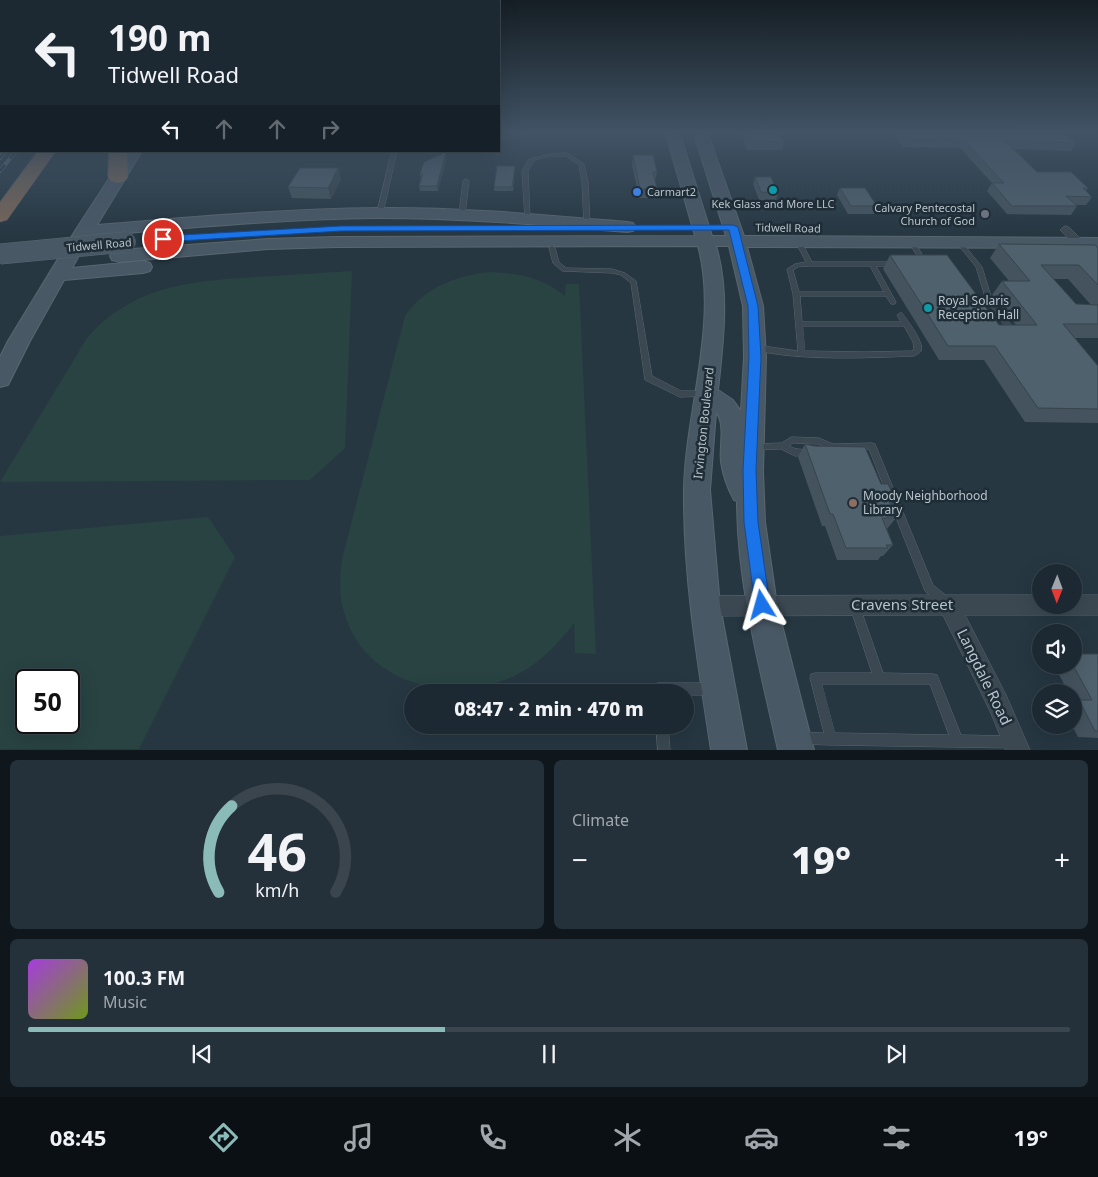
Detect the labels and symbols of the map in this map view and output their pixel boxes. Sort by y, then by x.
place label: Carmart2 [647,184,696,199]
marker: Kek Glass and More LLC [767,184,779,196]
marker: Carmart2 [631,186,643,198]
place label: Kek Glass and More LLC [711,196,835,211]
place label: Calvary Pentecostal Church of God [874,200,975,228]
marker: Calvary Pentecostal Church of God [979,208,991,220]
pin [142,218,184,260]
street label: Tidwell Road [755,219,821,236]
street label: Tidwell Road [66,234,132,255]
place label: Royal Solaris Reception Hall [938,292,1019,323]
marker: Royal Solaris Reception Hall [922,302,934,314]
street label: Irvington Boulevard [689,366,718,480]
place label: Moody Neighborhood Library [863,487,988,518]
marker: Moody Neighborhood Library [847,497,859,509]
north arrow [1032,564,1082,614]
position arrow [735,578,787,630]
street label: Cravens Street [851,594,954,614]
street label: Langdale Road [953,625,1017,728]
speed limit sign: 50 [15,669,80,734]

